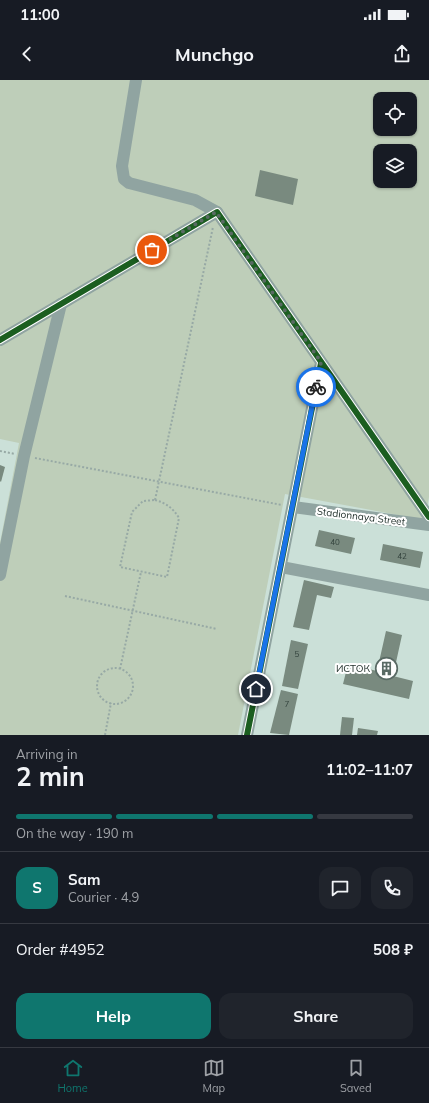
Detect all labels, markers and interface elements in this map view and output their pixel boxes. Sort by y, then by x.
text: 11:00 [20,5,60,24]
icon: back [16,43,38,65]
text: Munchgo [175,43,254,66]
icon: share [391,43,413,65]
map controls [373,92,417,188]
button: locate [373,92,417,136]
button: layers [373,144,417,188]
pin [135,233,169,267]
icon: bag [141,239,163,261]
courier [296,367,336,407]
icon: bike [305,376,327,398]
street label: Stadionnaya Street [316,505,406,528]
house number: 40 [330,537,340,547]
house number: 42 [397,551,407,561]
house number: 5 [295,649,300,659]
building icon: ИСТОК [373,655,399,681]
place label: ИСТОК [336,662,370,675]
pin [239,672,273,706]
icon: home [245,678,267,700]
house number: 7 [285,699,290,709]
text: Arriving in [16,746,78,762]
text: 2 min [16,760,85,793]
text: 11:02–11:07 [326,760,413,779]
text: On the way · 190 m [16,825,133,841]
button: chat [319,867,361,909]
button: phone [371,867,413,909]
text: Sam [68,870,100,889]
text: S [32,878,42,897]
text: Courier · 4.9 [68,889,139,905]
text: Order #4952 [16,940,104,959]
text: 508 ₽ [373,940,413,959]
button: Help [16,993,211,1039]
button: Share [219,993,413,1039]
tab: Home [57,1057,88,1095]
tab: Map [202,1057,225,1095]
tab: Saved [340,1057,372,1095]

